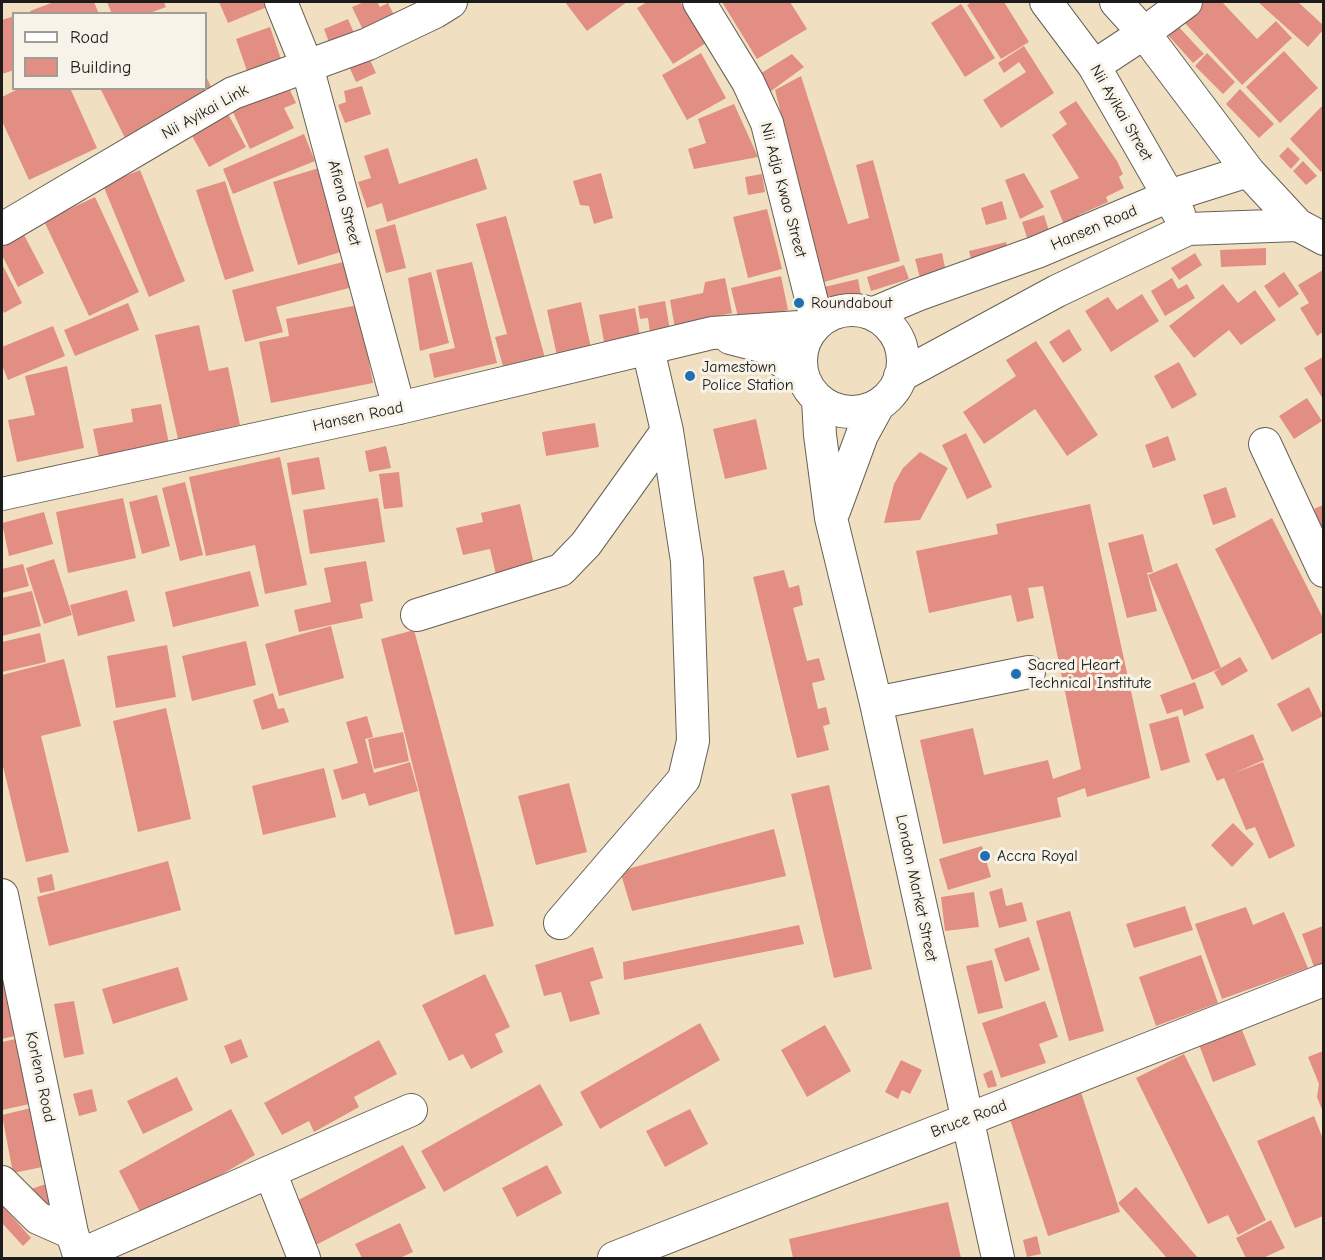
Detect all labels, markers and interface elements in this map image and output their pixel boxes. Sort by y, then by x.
legend [12,12,207,90]
text: Road [70,27,109,48]
text: Building [70,57,132,78]
street label: Nii Ayikai Street [1086,61,1156,165]
street label: Nii Ayikai Link [158,80,252,144]
street label: Nii Adja Kwao Street [756,121,810,259]
street label: Afiena Street [323,158,365,248]
street label: Hansen Road [1048,201,1140,255]
place label: Roundabout [811,293,892,313]
marker: Roundabout [792,296,806,310]
place label: Jamestown Police Station [702,357,794,395]
marker: Jamestown Police Station [683,369,697,383]
street label: Hansen Road [311,398,405,436]
place label: Sacred Heart Technical Institute [1028,655,1152,693]
marker: Sacred Heart Technical Institute [1009,667,1023,681]
street label: London Market Street [891,813,941,963]
place label: Accra Royal [997,846,1078,866]
marker: Accra Royal [978,849,992,863]
street label: Korlena Road [21,1030,59,1124]
street label: Bruce Road [928,1096,1010,1142]

